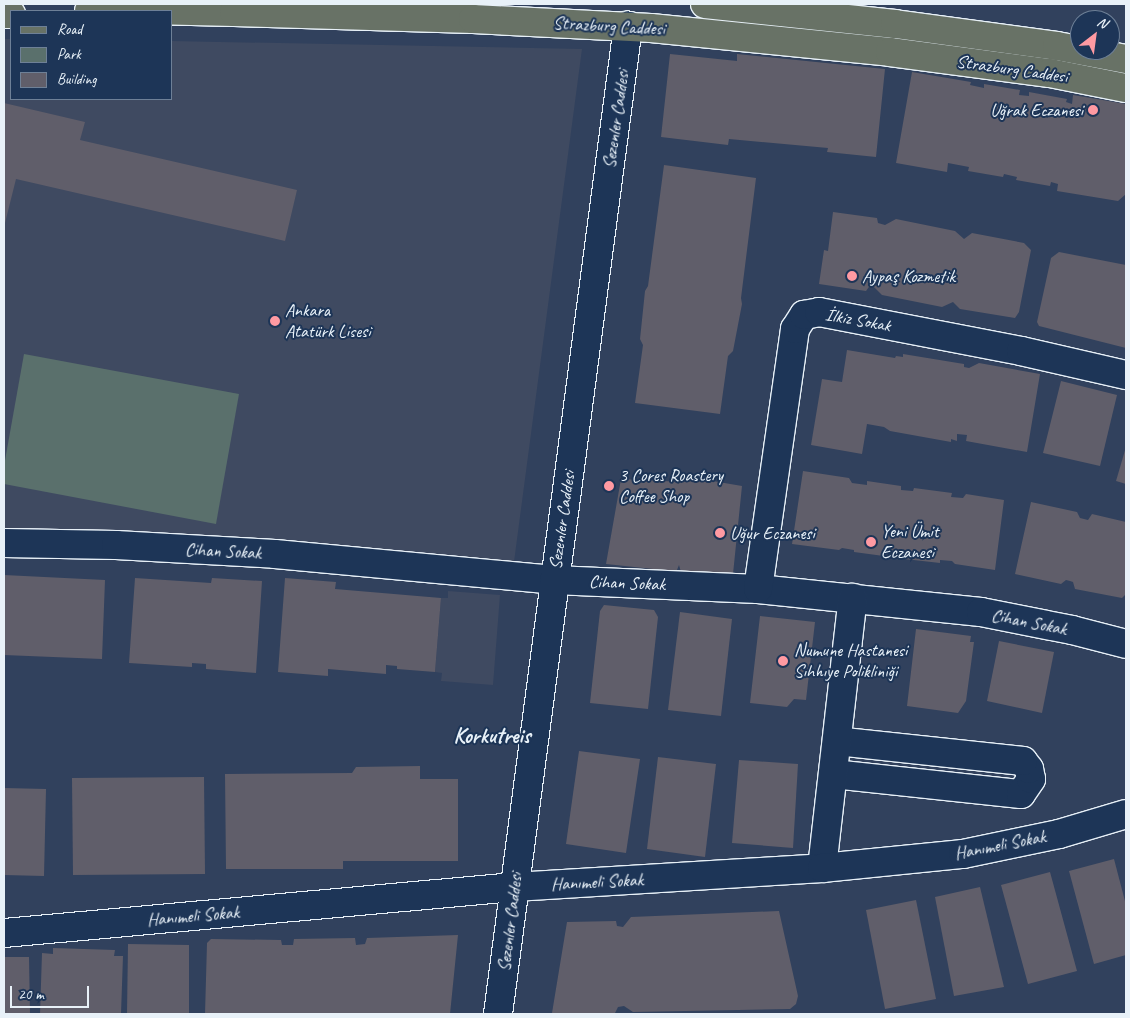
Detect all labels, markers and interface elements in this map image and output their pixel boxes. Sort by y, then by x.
legend [10,10,172,100]
north arrow [1070,10,1120,60]
street label: Strazburg Caddesi [552,12,666,40]
text: N [1094,13,1110,32]
text: Road [57,20,82,39]
text: Park [57,45,81,64]
street label: Strazburg Caddesi [955,50,1069,88]
street label: Sezenler Caddesi [598,68,634,170]
text: Building [57,70,96,89]
place label: Uğrak Eczanesi [990,99,1083,121]
marker: Uğrak Eczanesi [1087,104,1099,116]
place label: Aypaş Kozmetik [862,265,955,287]
marker: Aypaş Kozmetik [846,270,858,282]
place label: Ankara Atatürk Lisesi [285,300,371,342]
street label: İlkiz Sokak [824,304,892,336]
marker: Ankara Atatürk Lisesi [269,315,281,327]
place label: 3 Cores Roastery Coffee Shop [619,465,723,508]
street label: Sezenler Caddesi [544,469,580,571]
marker: 3 Cores Roastery Coffee Shop [603,480,615,492]
place label: Yeni Ümit Eczanesi [881,521,939,564]
place label: Uğur Eczanesi [730,522,815,544]
marker: Uğur Eczanesi [714,527,726,539]
marker: Yeni Ümit Eczanesi [865,536,877,548]
street label: Cihan Sokak [185,538,261,564]
street label: Cihan Sokak [589,571,665,595]
street label: Cihan Sokak [990,604,1068,640]
place label: Numune Hastanesi Sıhhıye Polikliniği [794,640,907,682]
marker: Numune Hastanesi Sıhhıye Polikliniği [776,654,790,668]
district label: Korkutreis [454,724,530,750]
street label: Hanımeli Sokak [953,826,1047,864]
street label: Hanımeli Sokak [551,869,643,895]
street label: Sezenler Caddesi [493,871,527,973]
street label: Hanımeli Sokak [147,901,239,931]
scale bar [12,976,91,1008]
text: 20 m [18,985,44,1004]

